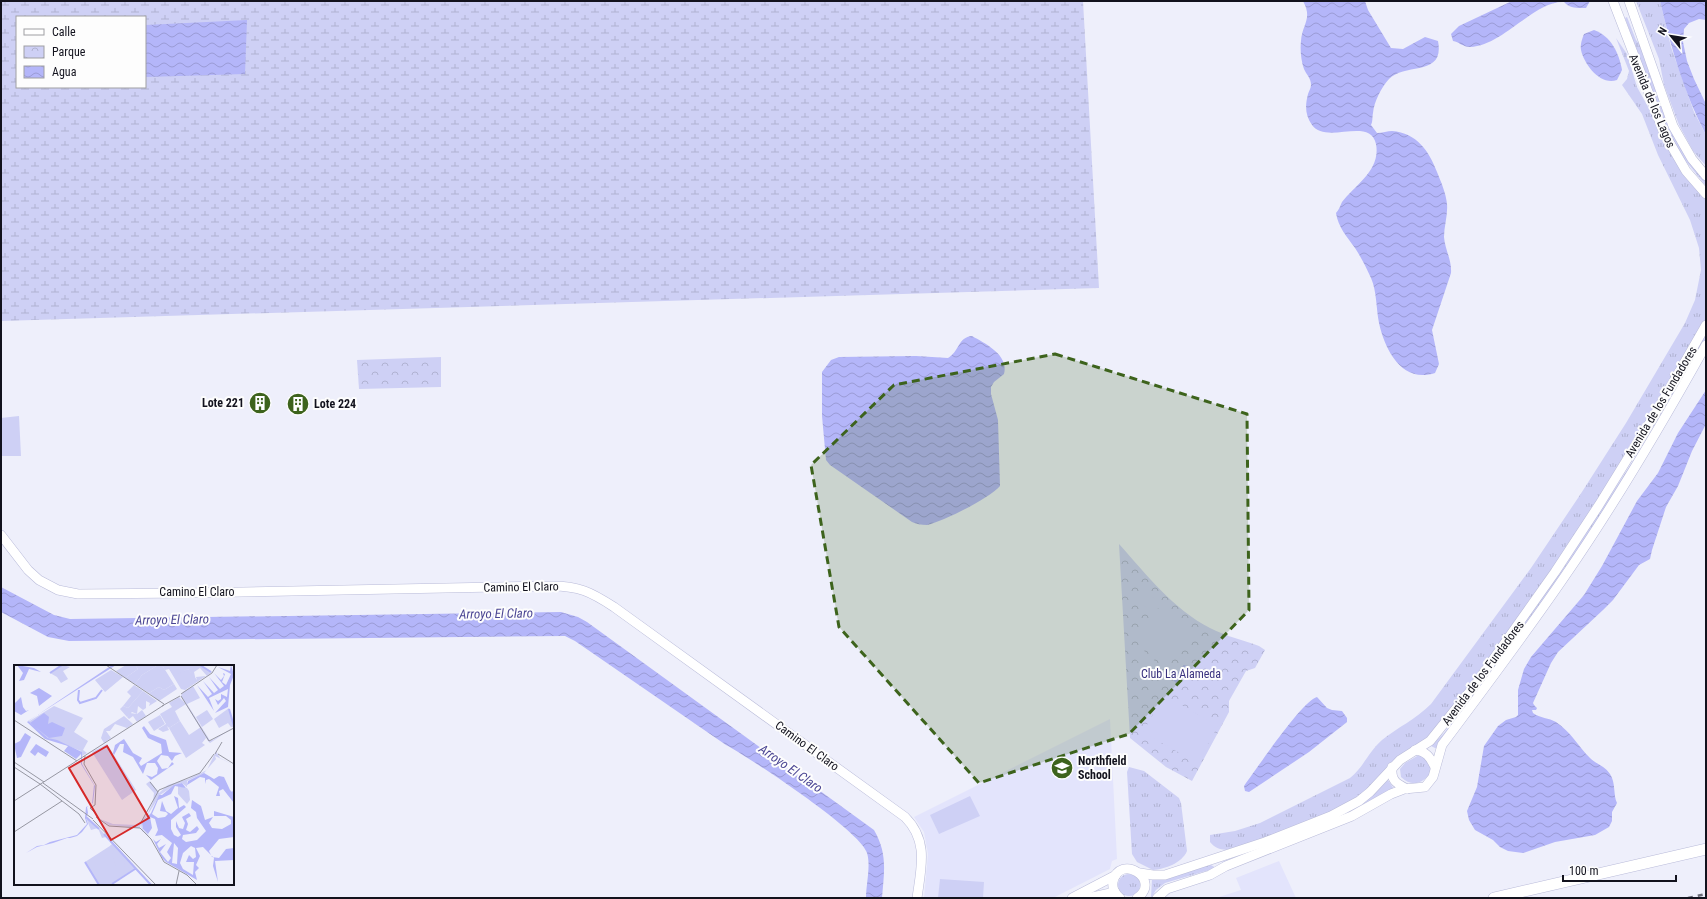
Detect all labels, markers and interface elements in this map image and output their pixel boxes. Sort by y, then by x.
legend [16,16,146,88]
north arrow [1651,16,1691,56]
text: Calle [52,25,76,39]
text: N [1655,25,1670,37]
text: Parque [52,45,86,59]
street label: Avenida de los Lagos [1626,52,1678,150]
text: Agua [52,65,77,79]
street label: Avenida de los Fundadores [1622,344,1700,460]
building icon: Lote 221 [247,390,273,416]
building icon: Lote 224 [285,391,311,417]
place label: Lote 221 [202,396,244,410]
place label: Lote 224 [314,397,356,411]
street label: Camino El Claro [483,579,559,595]
street label: Camino El Claro [159,585,235,599]
water label: Arroyo El Claro [458,605,533,622]
water label: Arroyo El Claro [134,611,209,628]
street label: Avenida de los Fundadores [1439,618,1527,728]
inset map [14,665,234,885]
park label: Club La Alameda [1141,667,1221,681]
street label: Camino El Claro [772,718,842,774]
water label: Arroyo El Claro [755,741,825,796]
place label: Northfield School [1078,754,1126,782]
school or university icon: Northfield School [1049,755,1075,781]
scale bar [1563,857,1676,883]
text: 100 m [1569,864,1599,878]

